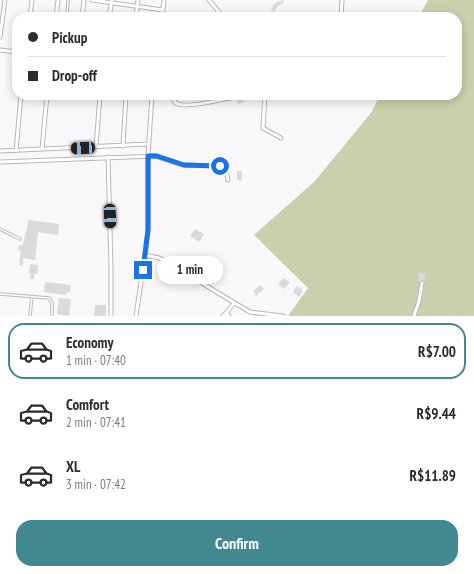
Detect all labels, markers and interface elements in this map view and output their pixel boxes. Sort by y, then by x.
text: Pickup [52,28,87,47]
text: Drop-off [52,66,97,85]
car [71,141,95,155]
route start [211,157,229,175]
car [104,204,116,228]
callout: 1 min [157,256,223,284]
route end [134,261,152,279]
text: 1 min [177,261,203,278]
icon: car [18,333,54,369]
text: Economy [66,333,114,352]
text: R$7.00 [418,342,456,361]
text: 1 min · 07:40 [66,352,126,369]
icon: car [18,395,54,431]
text: Comfort [66,395,109,414]
text: R$9.44 [417,404,456,423]
text: 2 min · 07:41 [66,414,126,431]
icon: car [18,457,54,493]
text: XL [66,457,80,476]
text: R$11.89 [409,466,456,485]
text: 3 min · 07:42 [66,476,126,493]
button: Confirm [16,520,458,566]

